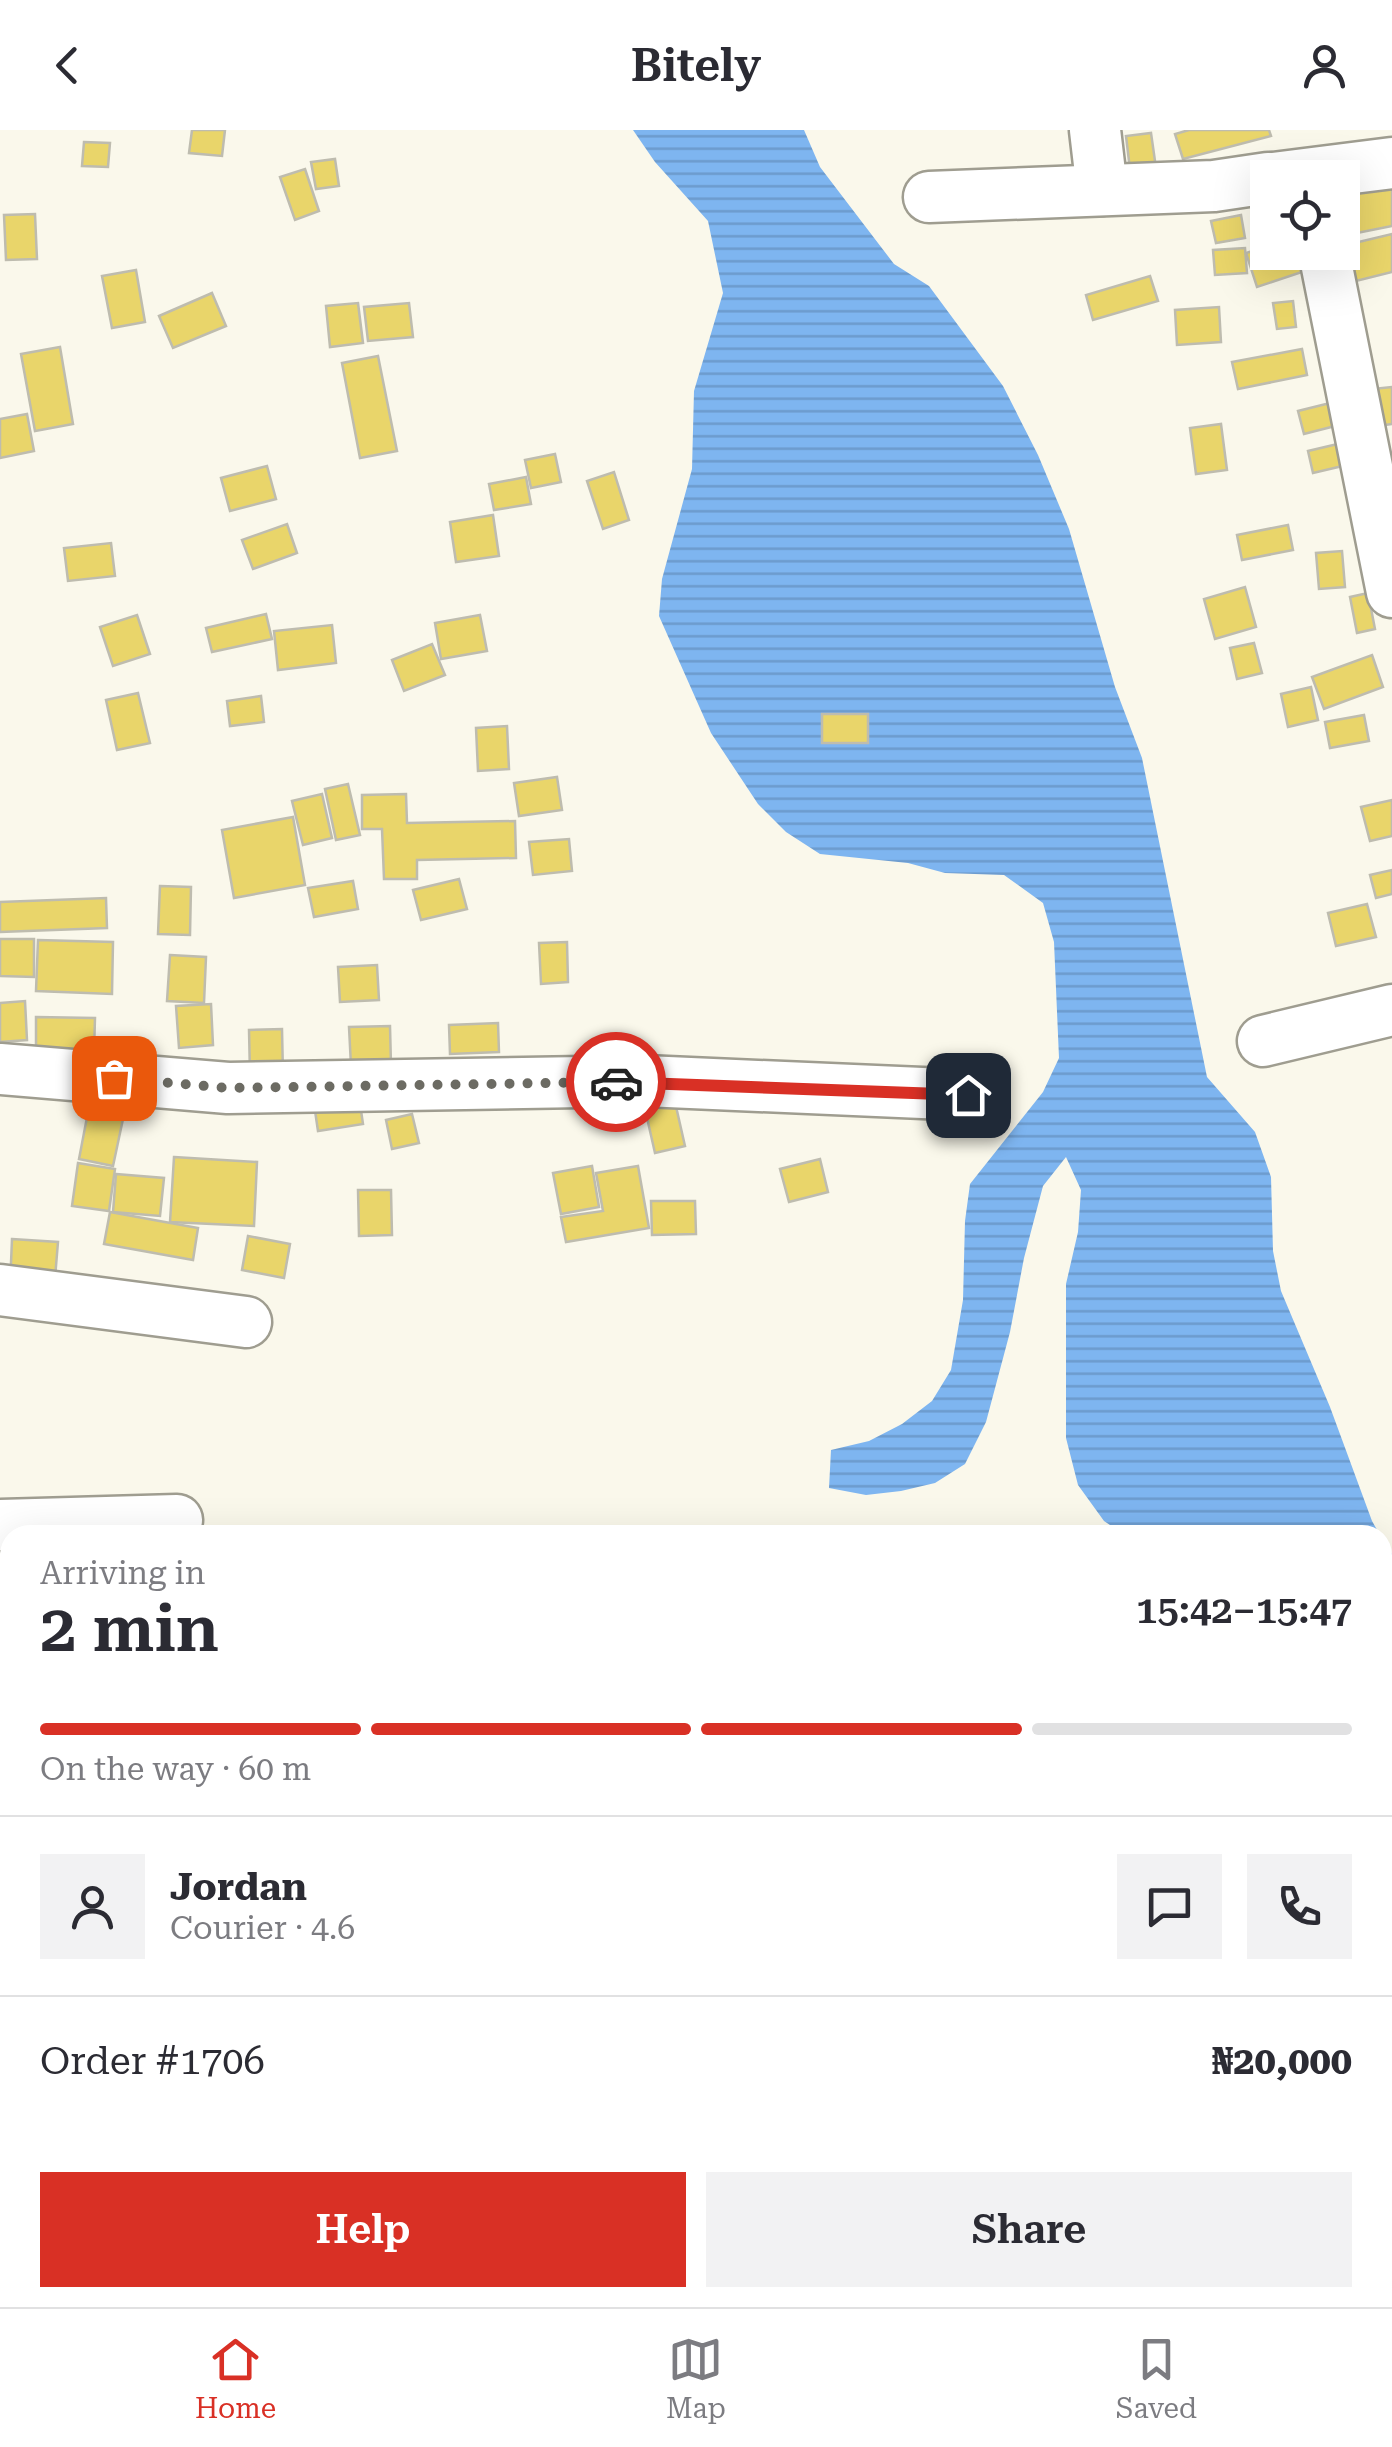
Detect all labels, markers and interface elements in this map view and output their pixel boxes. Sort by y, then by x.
icon: back [40,38,95,93]
icon: person [1297,38,1352,93]
text: Bitely [631,39,761,92]
map controls [1250,160,1360,270]
button: locate [1250,160,1360,270]
courier [566,1032,666,1132]
pin [72,1036,157,1121]
icon: bag [87,1051,142,1106]
pin [926,1053,1011,1138]
icon: car [589,1055,644,1110]
icon: home [941,1068,996,1123]
text: Arriving in [40,1554,205,1592]
text: 15:42–15:47 [1136,1588,1352,1632]
text: 2 min [40,1591,219,1667]
text: On the way · 60 m [40,1750,311,1788]
button: person [40,1854,145,1959]
button: chat [1117,1854,1222,1959]
button: phone [1247,1854,1352,1959]
text: Jordan [170,1865,307,1909]
text: Courier · 4.6 [170,1909,355,1947]
text: Order #1706 [40,2039,265,2083]
text: ₦20,000 [1212,2039,1352,2083]
button: Help [40,2172,686,2287]
button: Share [706,2172,1352,2287]
tab: Home [195,2332,276,2425]
tab: Map [666,2332,726,2425]
tab: Saved [1116,2332,1197,2425]

